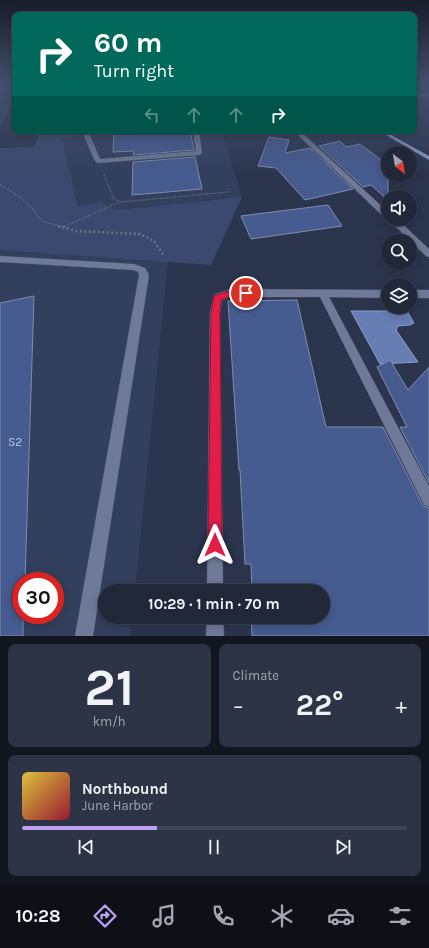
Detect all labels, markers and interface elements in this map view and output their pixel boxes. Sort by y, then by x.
text: 60 m [94,26,162,59]
icon: right [28,28,80,80]
text: Turn right [94,60,174,82]
icon: left [141,104,163,126]
icon: ahead [183,104,205,126]
icon: ahead [225,104,247,126]
icon: right [267,104,289,126]
north arrow [381,146,417,182]
map controls [381,146,417,314]
button: sound [381,190,417,226]
button: search [381,234,417,270]
pin [229,276,263,310]
button: layers [381,278,417,314]
icon: arrive [235,282,257,304]
house number: S2 [8,435,22,449]
position arrow [194,524,236,566]
speed limit sign: 30 [12,572,64,624]
text: 10:29 · 1 min · 70 m [148,595,280,613]
text: 21 [84,657,134,718]
text: Climate [233,668,279,683]
text: 22° [296,687,344,723]
text: − [233,693,244,719]
text: + [395,693,407,719]
text: km/h [93,714,126,729]
text: Northbound [82,780,168,798]
text: June Harbor [82,798,153,813]
icon: previous [75,836,97,858]
icon: pause [203,836,225,858]
icon: next [332,836,354,858]
icon: directions [91,902,119,930]
icon: music [150,902,178,930]
icon: phone [209,902,237,930]
icon: climate [268,902,296,930]
icon: car [327,902,355,930]
icon: filters [386,902,414,930]
text: 10:28 [15,905,61,927]

